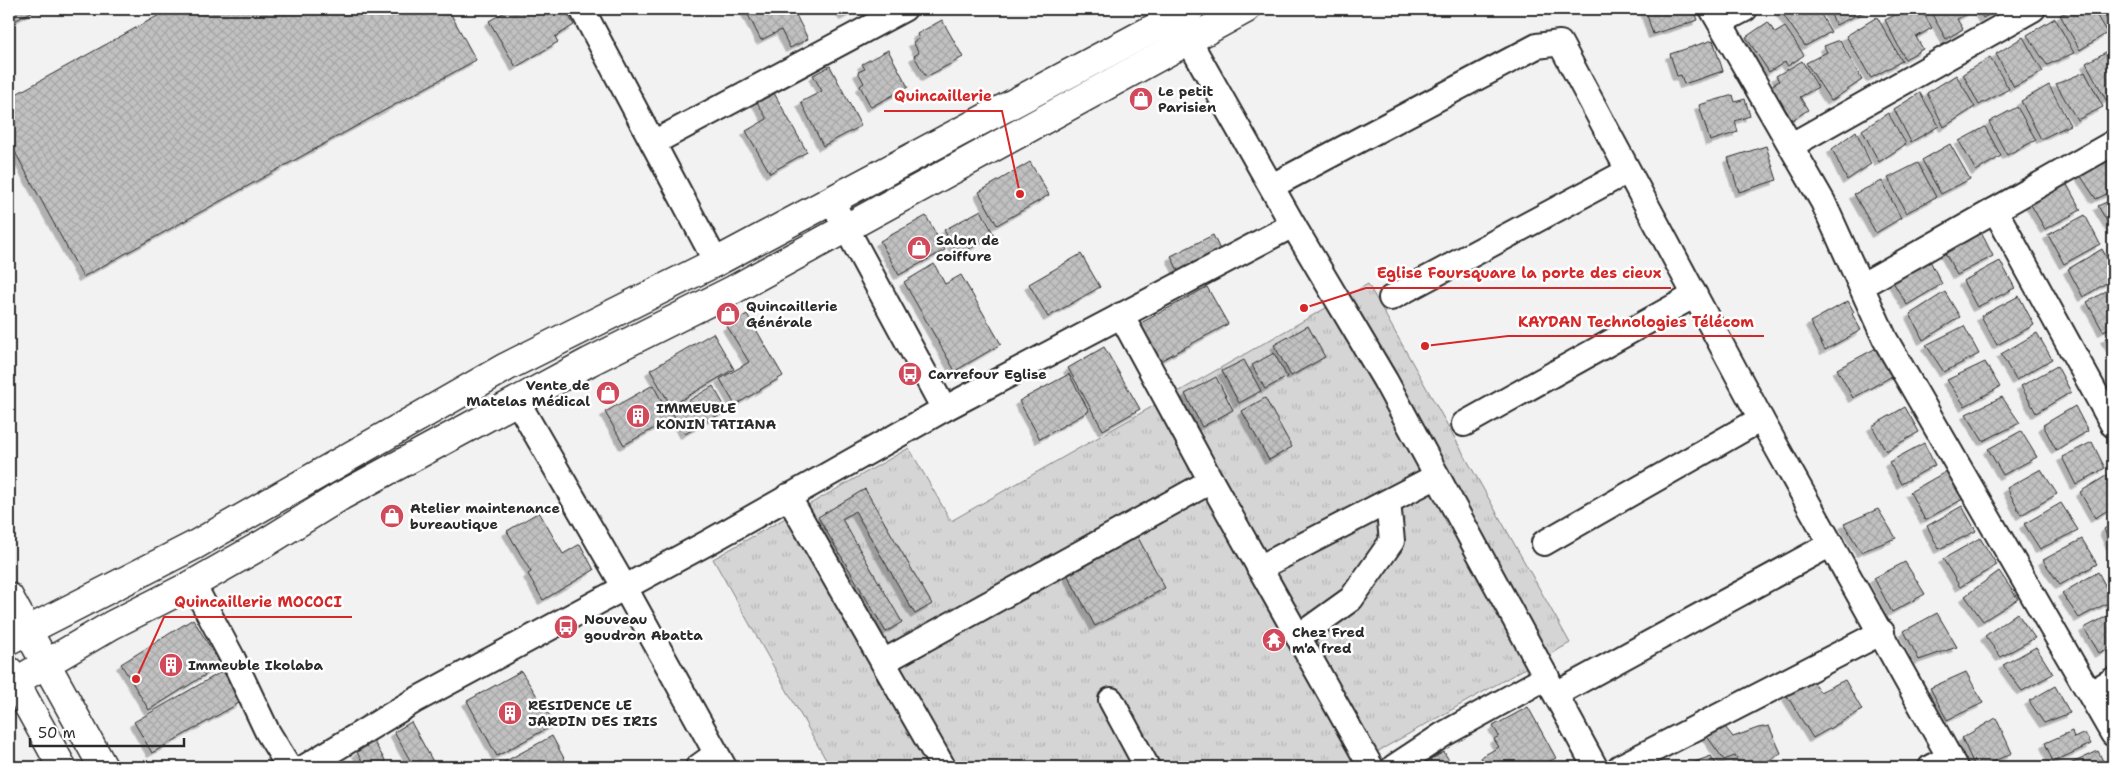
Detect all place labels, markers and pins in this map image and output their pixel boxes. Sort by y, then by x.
callout: Quincaillerie [884,81,1002,111]
place label: Le petit Parisien [1158,82,1216,116]
shop icon: Le petit Parisien [1128,86,1154,112]
place label: Salon de coiffure [936,231,999,265]
shop icon: Salon de coiffure [906,235,932,261]
callout: Eglise Foursquare la porte des cieux [1366,258,1671,288]
place label: Quincaillerie Générale [746,297,838,331]
shop icon: Quincaillerie Générale [715,301,741,327]
callout: KAYDAN Technologies Télécom [1508,306,1764,336]
bus stop icon: Carrefour Eglise [897,361,923,387]
place label: Carrefour Eglise [928,365,1047,383]
place label: Vente de Matelas Médical [466,376,590,410]
shop icon: Vente de Matelas Médical [595,380,621,406]
place label: IMMEUBLE KONIN TATIANA [656,399,776,433]
building icon: IMMEUBLE KONIN TATIANA [625,403,651,429]
place label: Atelier maintenance bureautique [410,499,560,533]
shop icon: Atelier maintenance bureautique [379,503,405,529]
callout: Quincaillerie MOCOCI [164,587,352,617]
place label: Nouveau goudron Abatta [584,610,703,644]
bus stop icon: Nouveau goudron Abatta [553,614,579,640]
place label: Chez Fred m'a fred [1292,623,1365,657]
temple icon: Chez Fred m'a fred [1261,627,1287,653]
building icon: Immeuble Ikolaba [158,652,184,678]
place label: Immeuble Ikolaba [188,656,323,674]
place label: RESIDENCE LE JARDIN DES IRIS [528,696,657,730]
building icon: RESIDENCE LE JARDIN DES IRIS [497,700,523,726]

